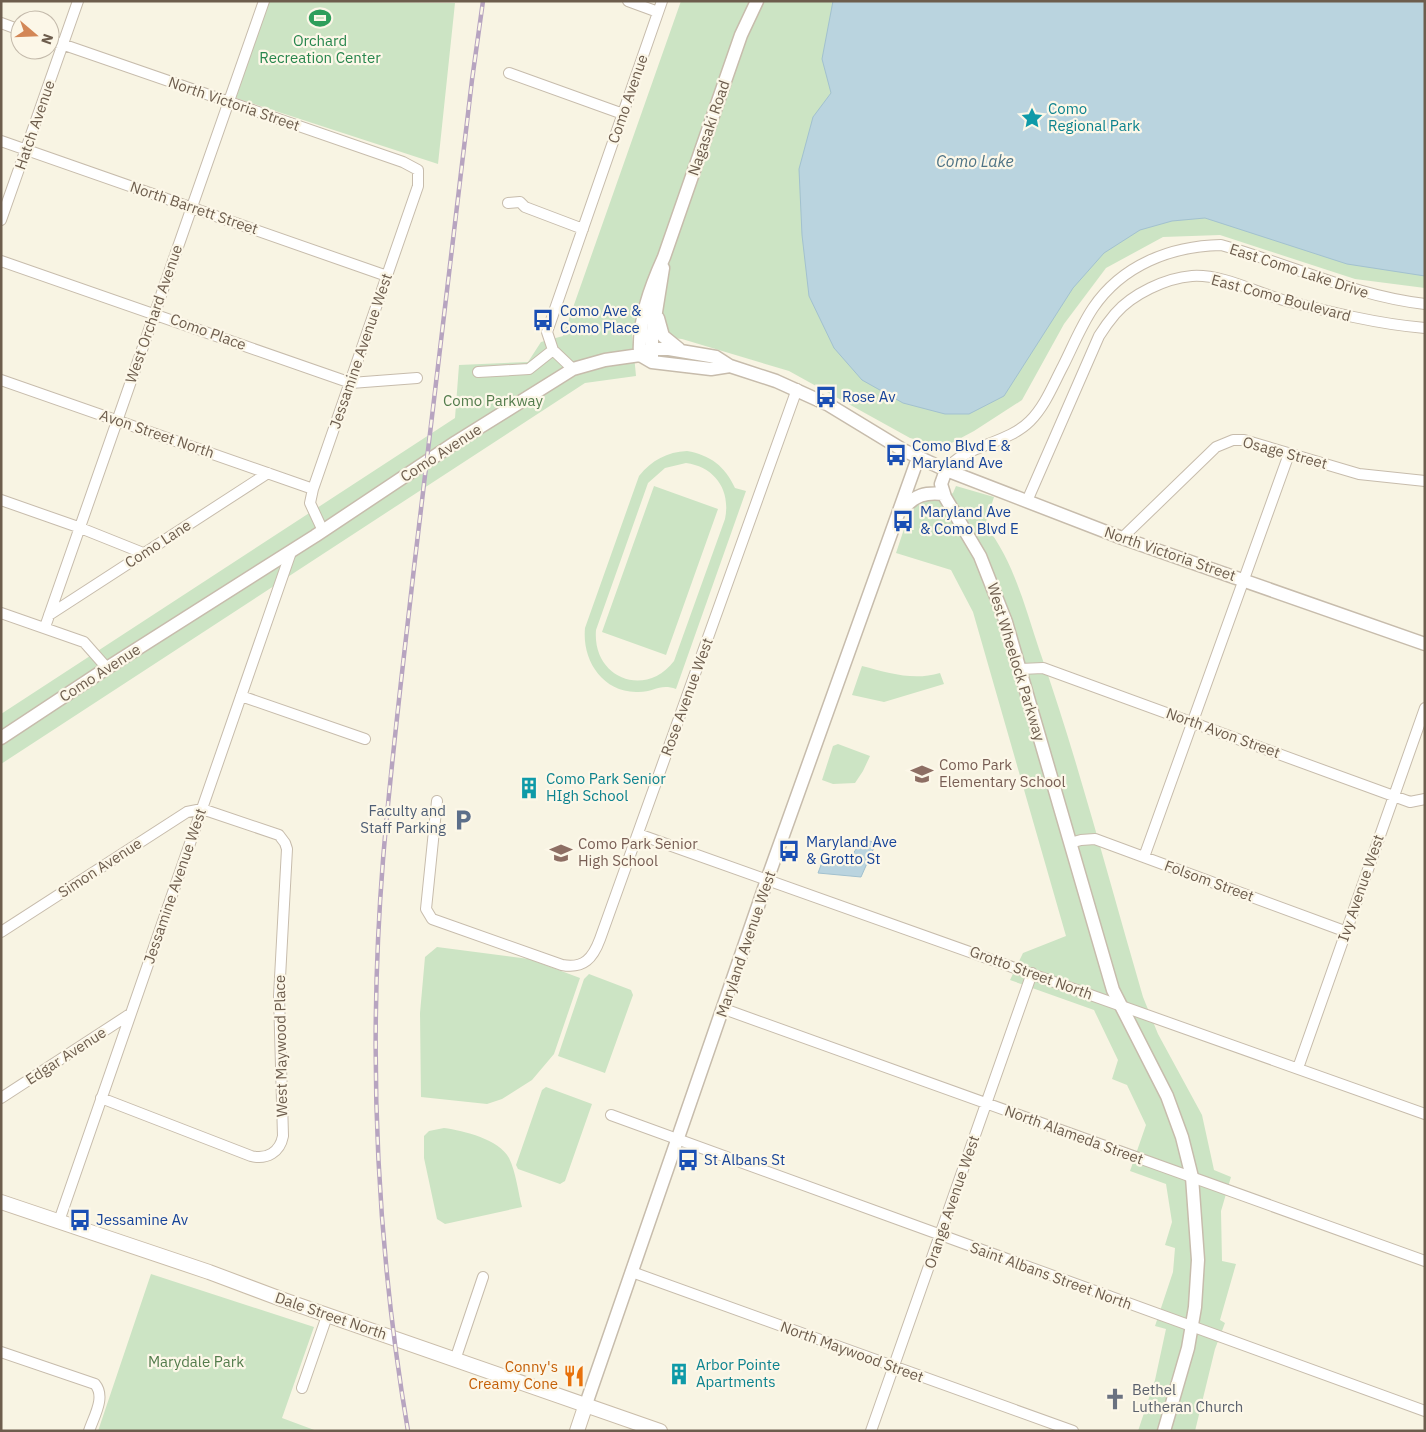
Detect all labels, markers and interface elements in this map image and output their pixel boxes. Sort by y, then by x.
sports icon: Orchard Recreation Center [307,5,333,31]
north arrow [10,10,60,60]
place label: Orchard Recreation Center [259,31,381,67]
text: N [37,32,57,47]
street label: Como Avenue [603,52,652,146]
street label: North Victoria Street [166,72,302,135]
street label: Hatch Avenue [10,78,59,172]
street label: Nagasaki Road [683,78,734,178]
place label: Como Regional Park [1048,99,1140,135]
place icon: Como Regional Park [1019,105,1045,131]
water label: Como Lake [936,151,1014,171]
street label: North Barrett Street [128,177,261,238]
street label: East Como Lake Drive [1227,239,1371,302]
street label: West Orchard Avenue [121,242,186,386]
street label: East Como Boulevard [1209,270,1353,325]
street label: Jessamine Avenue West [325,271,396,431]
place label: Como Ave & Como Place [560,301,642,337]
bus stop icon: Como Ave & Como Place [530,307,556,333]
street label: Como Place [168,309,249,354]
bus stop icon: Rose Av [813,384,839,410]
place label: Rose Av [842,387,896,406]
park label: Como Parkway [443,391,543,410]
street label: Avon Street North [97,405,217,462]
street label: Como Avenue [397,419,485,486]
street label: Osage Street [1241,432,1329,473]
place label: Como Blvd E & Maryland Ave [912,436,1011,472]
bus stop icon: Como Blvd E & Maryland Ave [883,442,909,468]
place label: Maryland Ave & Como Blvd E [920,502,1019,538]
bus stop icon: Maryland Ave & Como Blvd E [890,508,916,534]
street label: Como Lane [121,515,194,572]
street label: North Victoria Street [1102,522,1238,585]
street label: West Wheelock Parkway [983,580,1050,744]
street label: Rose Avenue West [656,635,717,758]
street label: Como Avenue [56,639,144,706]
street label: North Avon Street [1164,703,1283,762]
place label: Como Park Elementary School [939,755,1066,791]
school or university icon: Como Park Elementary School [909,761,935,787]
place label: Como Park Senior HIgh School [546,769,666,805]
building icon: Como Park Senior HIgh School [516,775,542,801]
place label: Faculty and Staff Parking [360,801,446,837]
street label: Jessamine Avenue West [139,806,210,966]
parking icon: Faculty and Staff Parking [450,807,476,833]
place label: Maryland Ave & Grotto St [806,832,897,868]
street label: Ivy Avenue West [1333,832,1388,944]
street label: Simon Avenue [54,833,145,902]
place label: Como Park Senior High School [578,834,698,870]
bus stop icon: Maryland Ave & Grotto St [776,838,802,864]
school or university icon: Como Park Senior High School [548,840,574,866]
street label: Folsom Street [1162,856,1257,906]
street label: Maryland Avenue West [712,868,780,1020]
street label: Grotto Street North [967,941,1095,1004]
street label: West Maywood Place [270,975,291,1117]
street label: Edgar Avenue [22,1022,110,1089]
street label: North Alameda Street [1002,1101,1146,1168]
street label: Orange Avenue West [920,1133,983,1271]
bus stop icon: St Albans St [675,1147,701,1173]
place label: St Albans St [704,1150,785,1169]
bus stop icon: Jessamine Av [67,1207,93,1233]
place label: Jessamine Av [96,1210,189,1229]
street label: Saint Albans Street North [968,1237,1135,1314]
street label: Dale Street North [273,1288,390,1344]
street label: North Maywood Street [778,1317,926,1386]
park label: Marydale Park [148,1352,244,1371]
place label: Arbor Pointe Apartments [696,1355,780,1391]
place label: Conny's Creamy Cone [469,1357,558,1393]
building icon: Arbor Pointe Apartments [666,1361,692,1387]
restaurant icon: Conny's Creamy Cone [561,1363,587,1389]
place label: Bethel Lutheran Church [1132,1380,1243,1416]
church icon: Bethel Lutheran Church [1102,1386,1128,1412]

